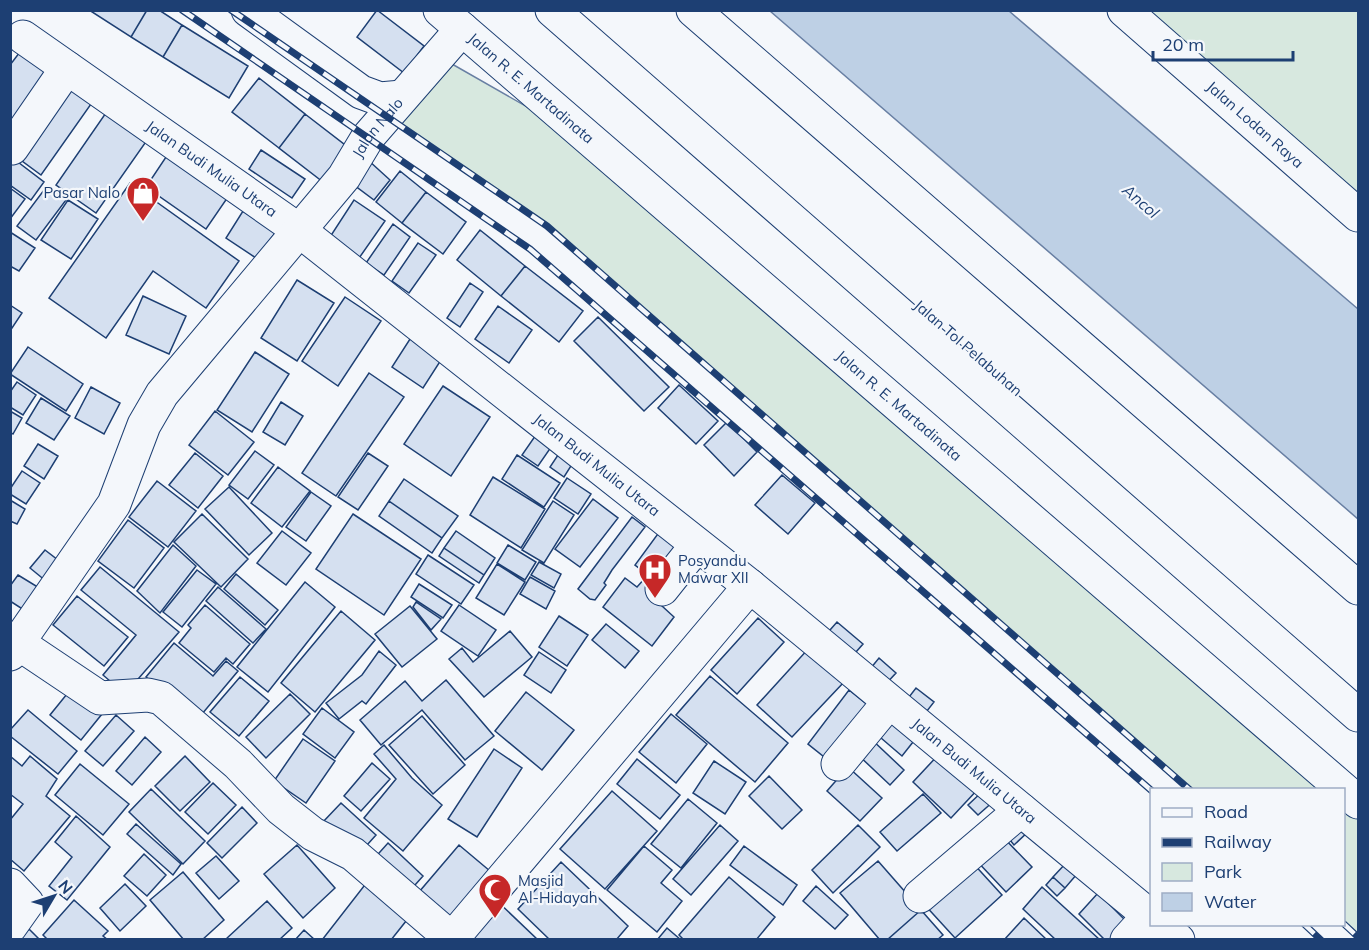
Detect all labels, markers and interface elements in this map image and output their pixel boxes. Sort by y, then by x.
scale bar [1153,24,1292,62]
street label: Jalan R. E. Martadinata [464,29,598,148]
text: 20 m [1162,33,1204,56]
street label: Jalan Lodan Raya [1203,77,1308,172]
street label: Jalan Nalo [348,93,407,161]
street label: Jalan Budi Mulia Utara [142,116,281,221]
shop icon: Pasar Nalo [125,175,161,222]
water label: Ancol [1118,179,1163,222]
place label: Pasar Nalo [43,183,120,202]
street label: Jalan Tol Pelabuhan [910,295,1026,400]
street label: Jalan R. E. Martadinata [832,346,966,465]
street label: Jalan Budi Mulia Utara [530,409,664,520]
place label: Posyandu Mawar XII [678,551,749,587]
hospital icon: Posyandu Mawar XII [637,552,673,599]
street label: Jalan Budi Mulia Utara [908,714,1041,828]
legend [1150,788,1345,926]
text: Road [1204,800,1248,823]
text: Railway [1204,830,1272,853]
text: Park [1204,860,1243,883]
north arrow [24,866,84,926]
place label: Masjid Al-Hidayah [518,871,598,907]
mosque icon: Masjid Al-Hidayah [477,872,513,919]
text: N [54,876,77,898]
text: Water [1204,890,1257,913]

